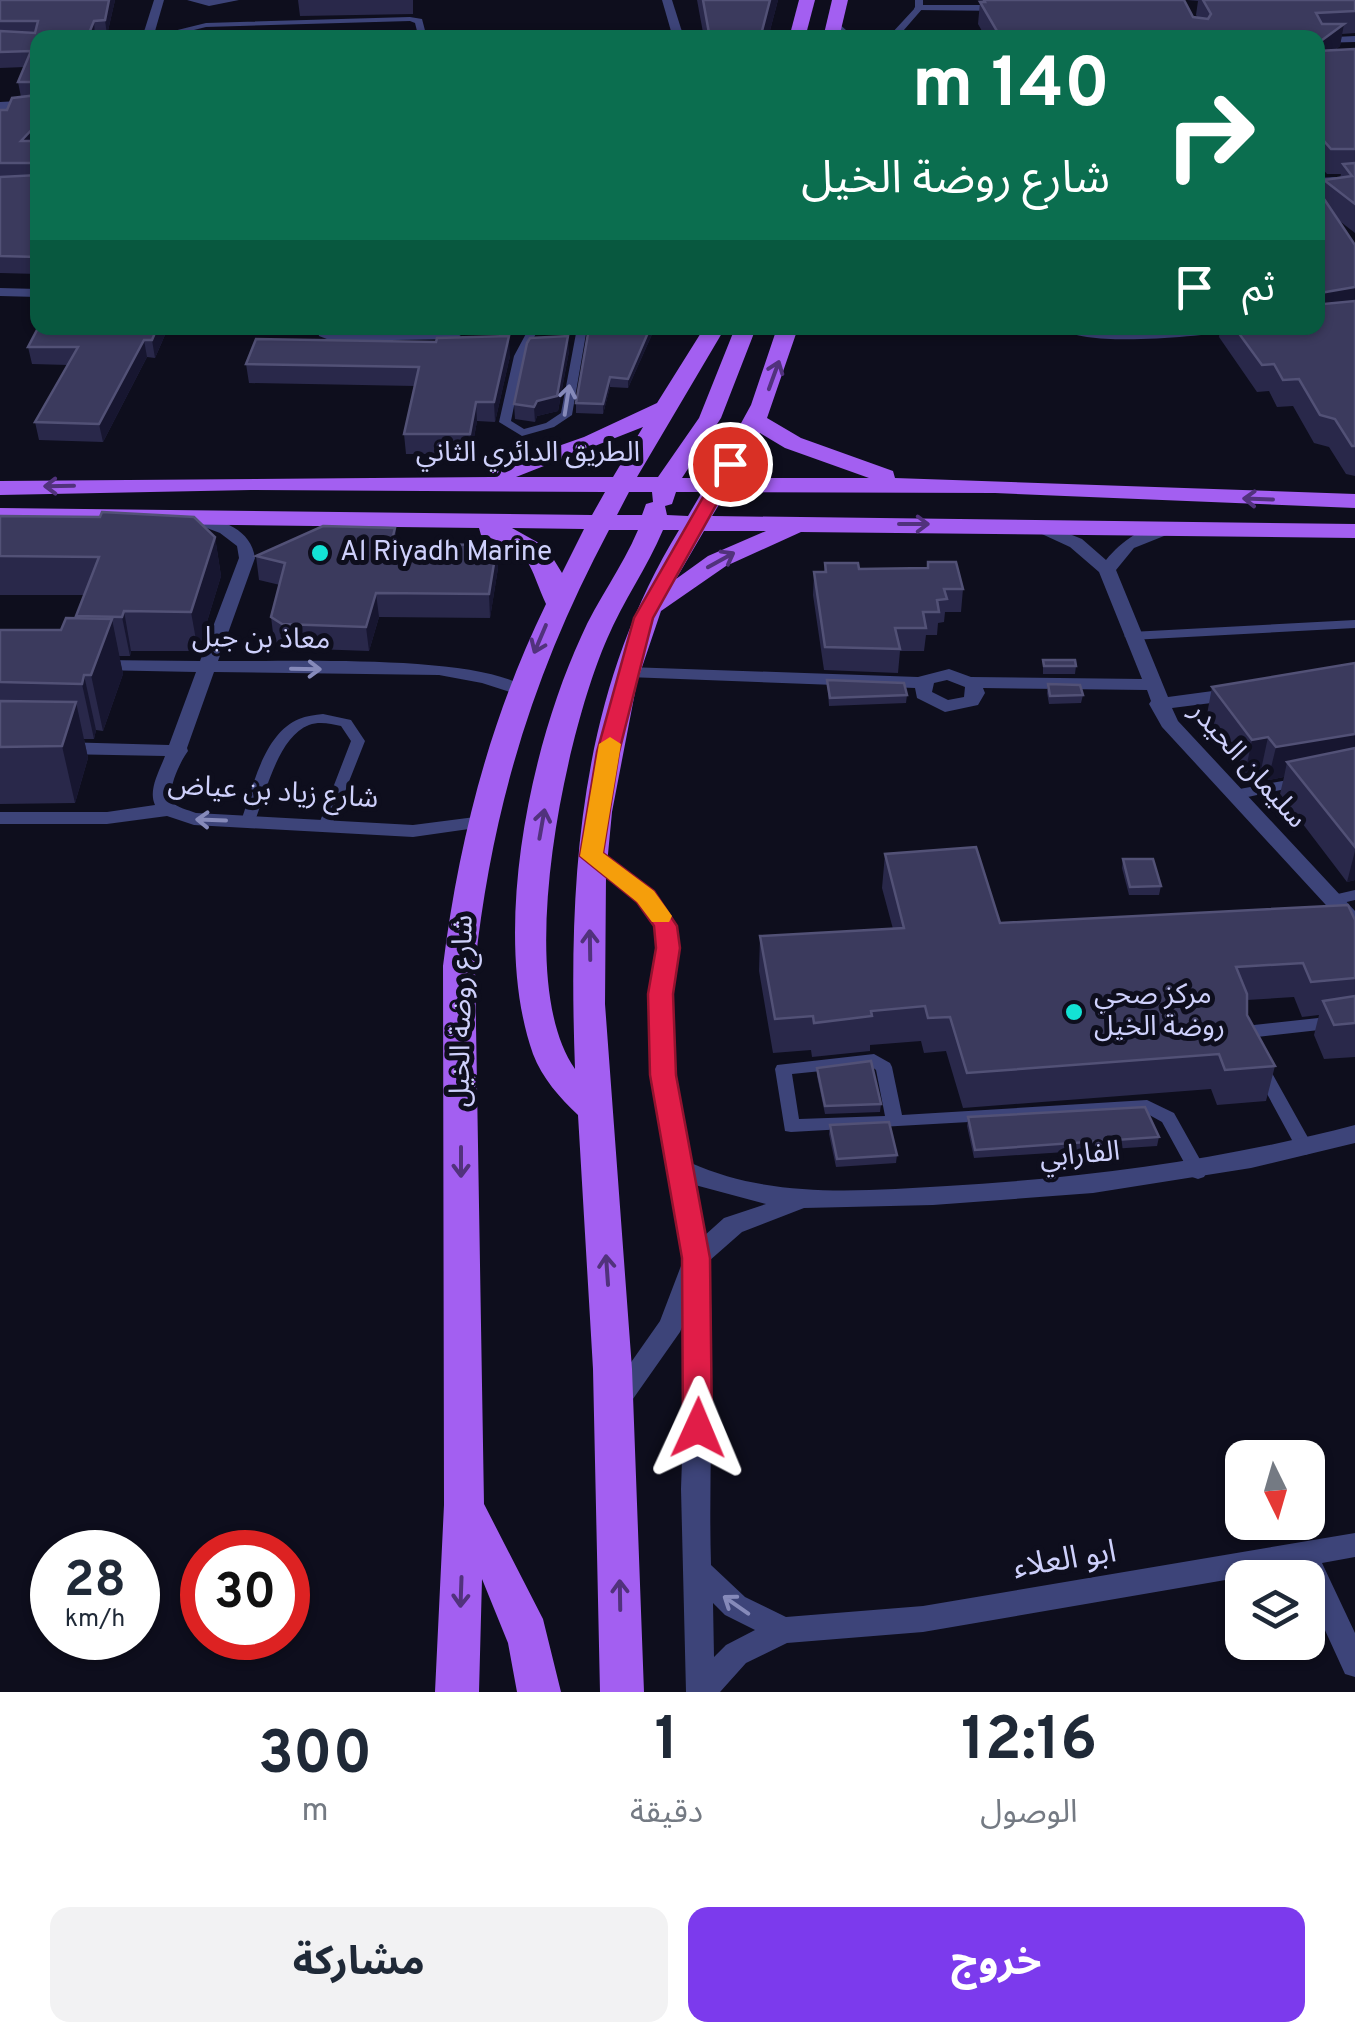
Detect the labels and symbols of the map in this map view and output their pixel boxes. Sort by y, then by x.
one-way arrow [766,360,784,391]
one-way arrow [559,384,577,417]
pin [688,422,773,507]
street label: الطريق الدائري الثاني [416,436,640,472]
one-way arrow [44,477,76,496]
one-way arrow [1242,490,1274,509]
one-way arrow [898,514,930,534]
place label: Al Riyadh Marine [340,535,552,571]
marker: Al Riyadh Marine [309,542,331,564]
one-way arrow [705,549,735,569]
street label: معاذ بن جبل [191,621,331,659]
one-way arrow [530,623,548,654]
one-way arrow [290,659,322,678]
street label: سليمان الحيدر [1180,694,1313,837]
street label: شارع زياد بن عياض [167,768,379,818]
one-way arrow [533,809,552,841]
one-way arrow [196,810,228,829]
street label: شارع روضة الخيل [443,915,483,1107]
one-way arrow [580,930,600,962]
place label: مركز صحي روضة الخيل [1094,978,1225,1046]
marker: مركز صحي روضة الخيل [1063,1001,1085,1023]
street label: الفارابي [1038,1135,1122,1178]
one-way arrow [452,1146,470,1178]
one-way arrow [597,1254,616,1286]
position arrow [646,1376,750,1480]
north arrow [1225,1440,1325,1540]
speed limit sign: 30 [180,1530,310,1660]
street label: ابو العلاء [1011,1533,1119,1589]
one-way arrow [451,1576,470,1608]
one-way arrow [611,1579,630,1611]
one-way arrow [723,1595,750,1616]

